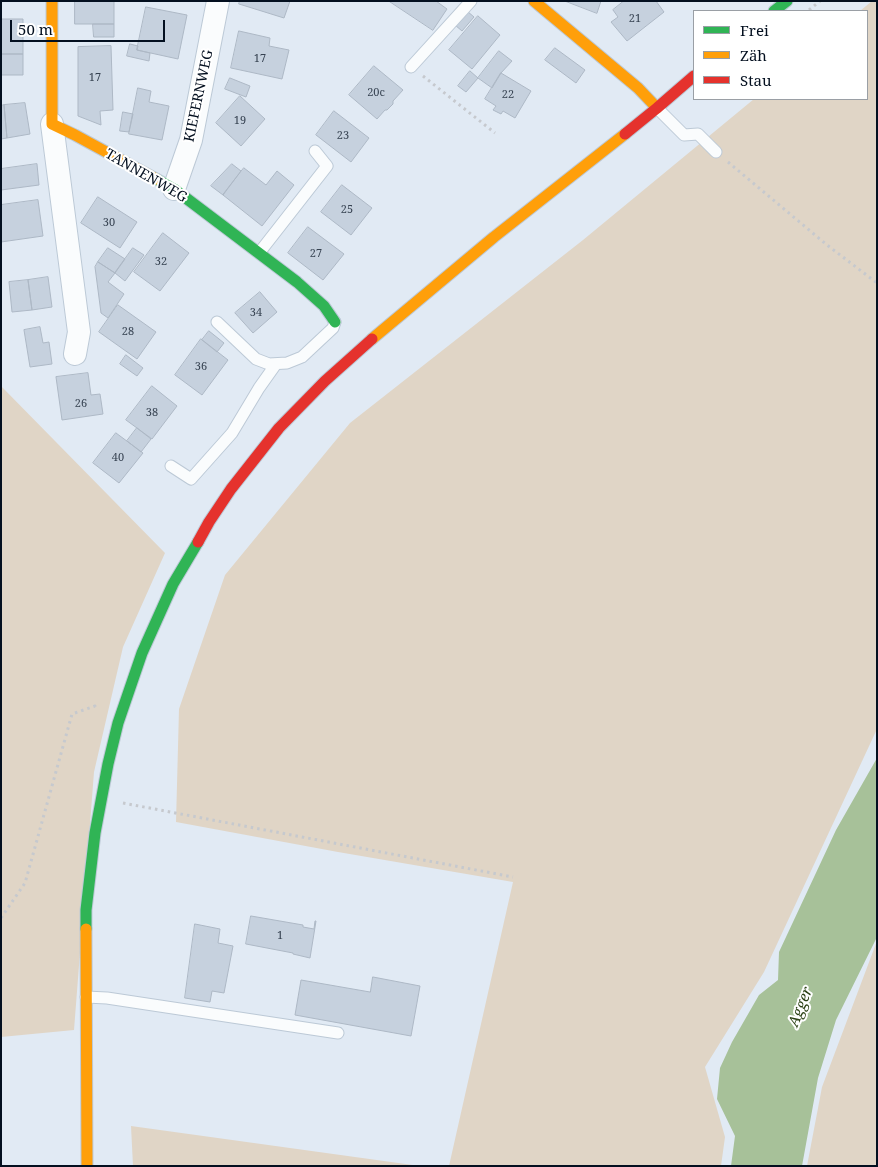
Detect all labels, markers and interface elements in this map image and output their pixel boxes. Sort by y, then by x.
scale bar [12,10,168,42]
legend [693,10,868,100]
house number: 21 [629,12,641,26]
text: 50 m [18,19,53,39]
text: Frei [740,20,769,40]
text: Zäh [740,45,767,65]
street label: KIEFERNWEG [181,48,217,144]
house number: 17 [254,52,266,66]
text: Stau [740,70,771,90]
house number: 17 [89,71,101,85]
house number: 20c [367,86,385,100]
house number: 22 [502,88,514,102]
house number: 19 [234,114,246,128]
house number: 23 [337,129,349,143]
street label: TANNENWEG [102,146,190,206]
house number: 25 [341,203,353,217]
house number: 30 [103,216,115,230]
house number: 27 [310,247,322,261]
house number: 32 [155,255,167,269]
house number: 34 [250,306,262,320]
house number: 28 [122,325,134,339]
house number: 36 [195,360,207,374]
house number: 26 [75,397,87,411]
house number: 38 [146,406,158,420]
house number: 40 [112,451,124,465]
house number: 1 [277,929,283,943]
water label: Agger [785,984,817,1030]

